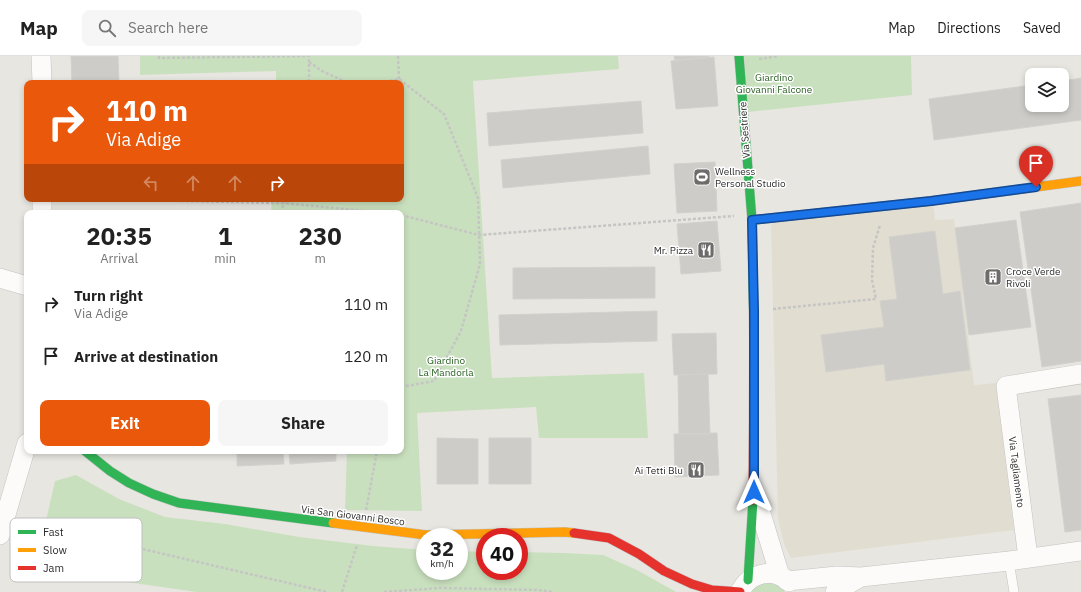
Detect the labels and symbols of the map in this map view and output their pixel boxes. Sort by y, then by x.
park label: Giardino Giovanni Falcone [736,71,813,96]
street label: Via Sestriere [736,101,753,159]
pin [1019,146,1053,187]
place label: Wellness Personal Studio [715,165,786,190]
sports icon: Wellness Personal Studio [692,167,712,187]
restaurant icon: Mr. Pizza [696,240,716,260]
place label: Mr. Pizza [654,244,694,257]
place label: Croce Verde Rivoli [1006,265,1061,290]
building icon: Croce Verde Rivoli [983,267,1003,287]
park label: Giardino La Mandorla [419,354,474,379]
street label: Via Tagliamento [1006,436,1027,509]
restaurant icon: Ai Tetti Blu [686,460,706,480]
place label: Ai Tetti Blu [634,464,683,477]
position arrow [733,471,775,513]
street label: Via San Giovanni Bosco [300,503,406,528]
legend [10,518,142,582]
text: Fast [43,525,64,539]
speed limit sign: 40 [476,528,528,580]
text: Slow [43,543,67,557]
text: Jam [43,561,64,575]

